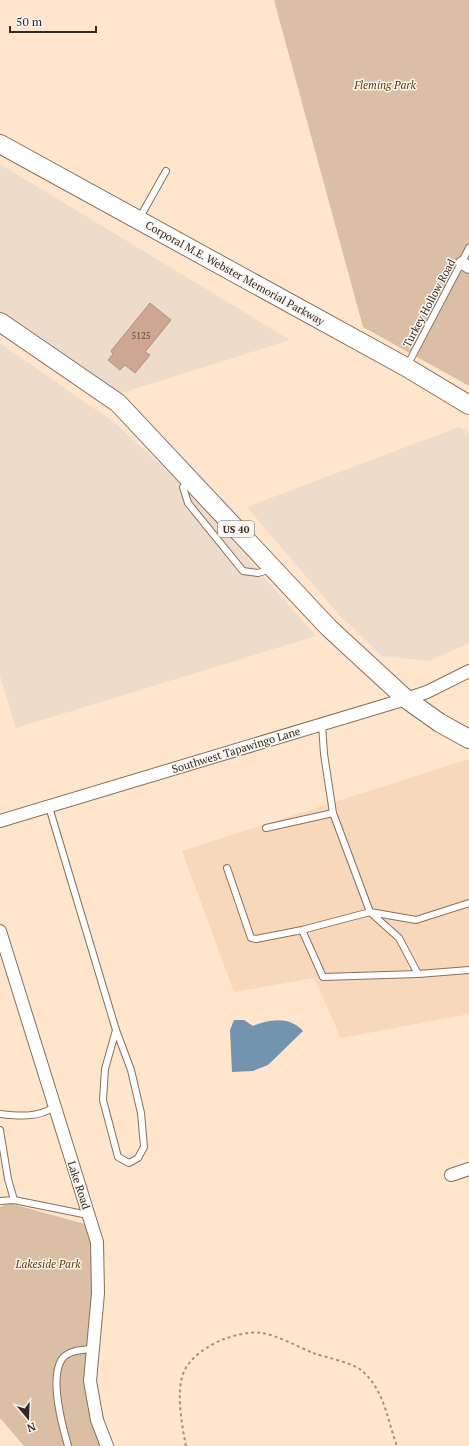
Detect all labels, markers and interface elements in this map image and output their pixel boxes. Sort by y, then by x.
scale bar [10,8,96,34]
text: 50 m [16,14,43,29]
park label: Fleming Park [353,78,417,92]
street label: Corporal M.E. Webster Memorial Parkway [143,218,327,328]
street label: Turkey Hollow Road [400,256,458,350]
house number: 5125 [131,330,151,342]
road number: US 40 [218,521,254,537]
street label: Southwest Tapawingo Lane [170,724,302,776]
street label: Lake Road [65,1159,93,1211]
park label: Lakeside Park [15,1257,81,1271]
north arrow [8,1398,48,1438]
text: N [24,1419,37,1436]

